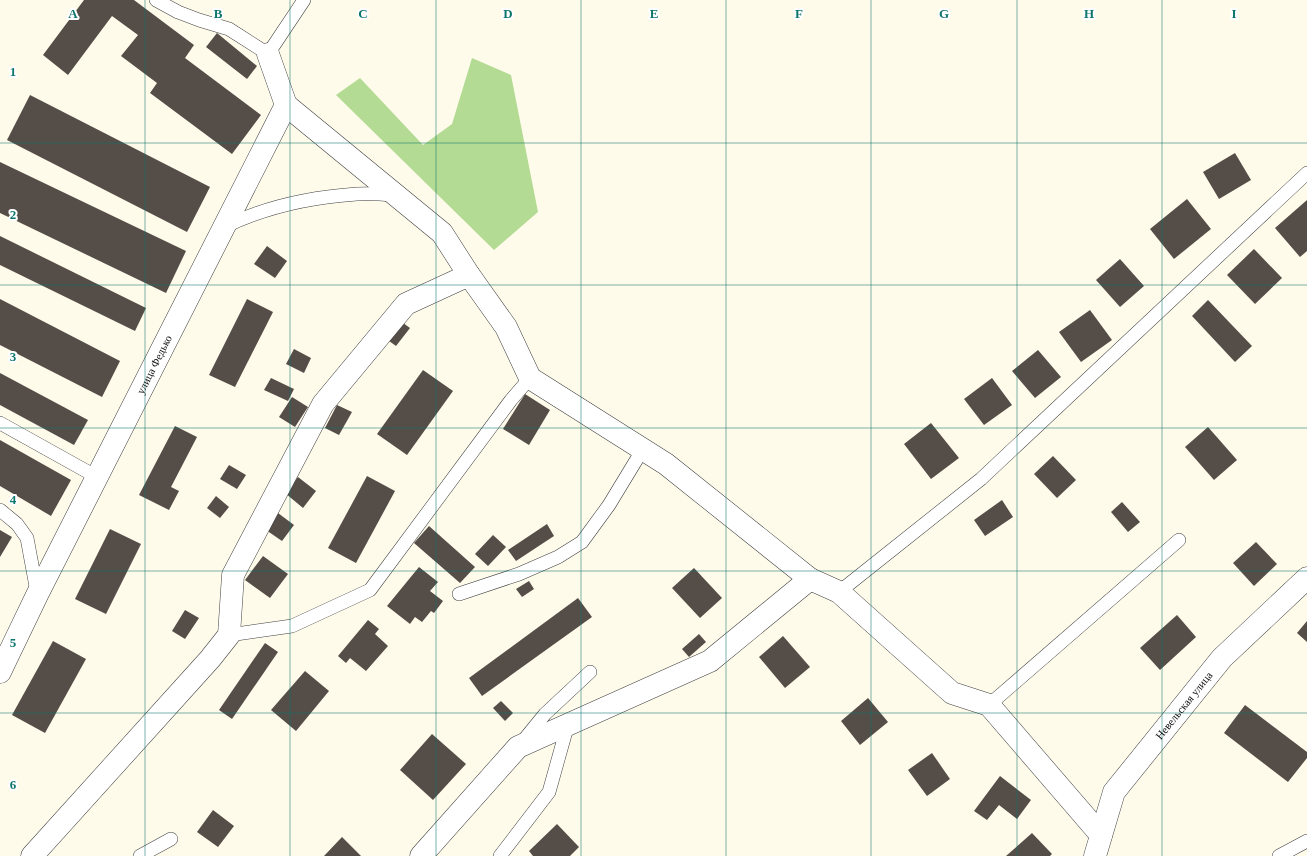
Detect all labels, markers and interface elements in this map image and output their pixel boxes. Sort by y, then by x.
text: A [68,6,78,21]
text: B [214,6,223,21]
text: C [358,6,368,21]
text: D [503,6,513,21]
text: E [650,6,658,21]
text: F [795,6,803,21]
text: G [939,6,949,21]
text: H [1084,6,1094,21]
text: I [1231,6,1237,21]
text: 1 [10,64,16,79]
text: 2 [10,207,16,222]
street label: улица Федько [134,333,174,396]
text: 3 [10,349,17,364]
text: 4 [10,492,17,507]
text: 5 [10,635,17,650]
street label: Невельская улица [1153,669,1215,742]
text: 6 [10,777,17,792]

